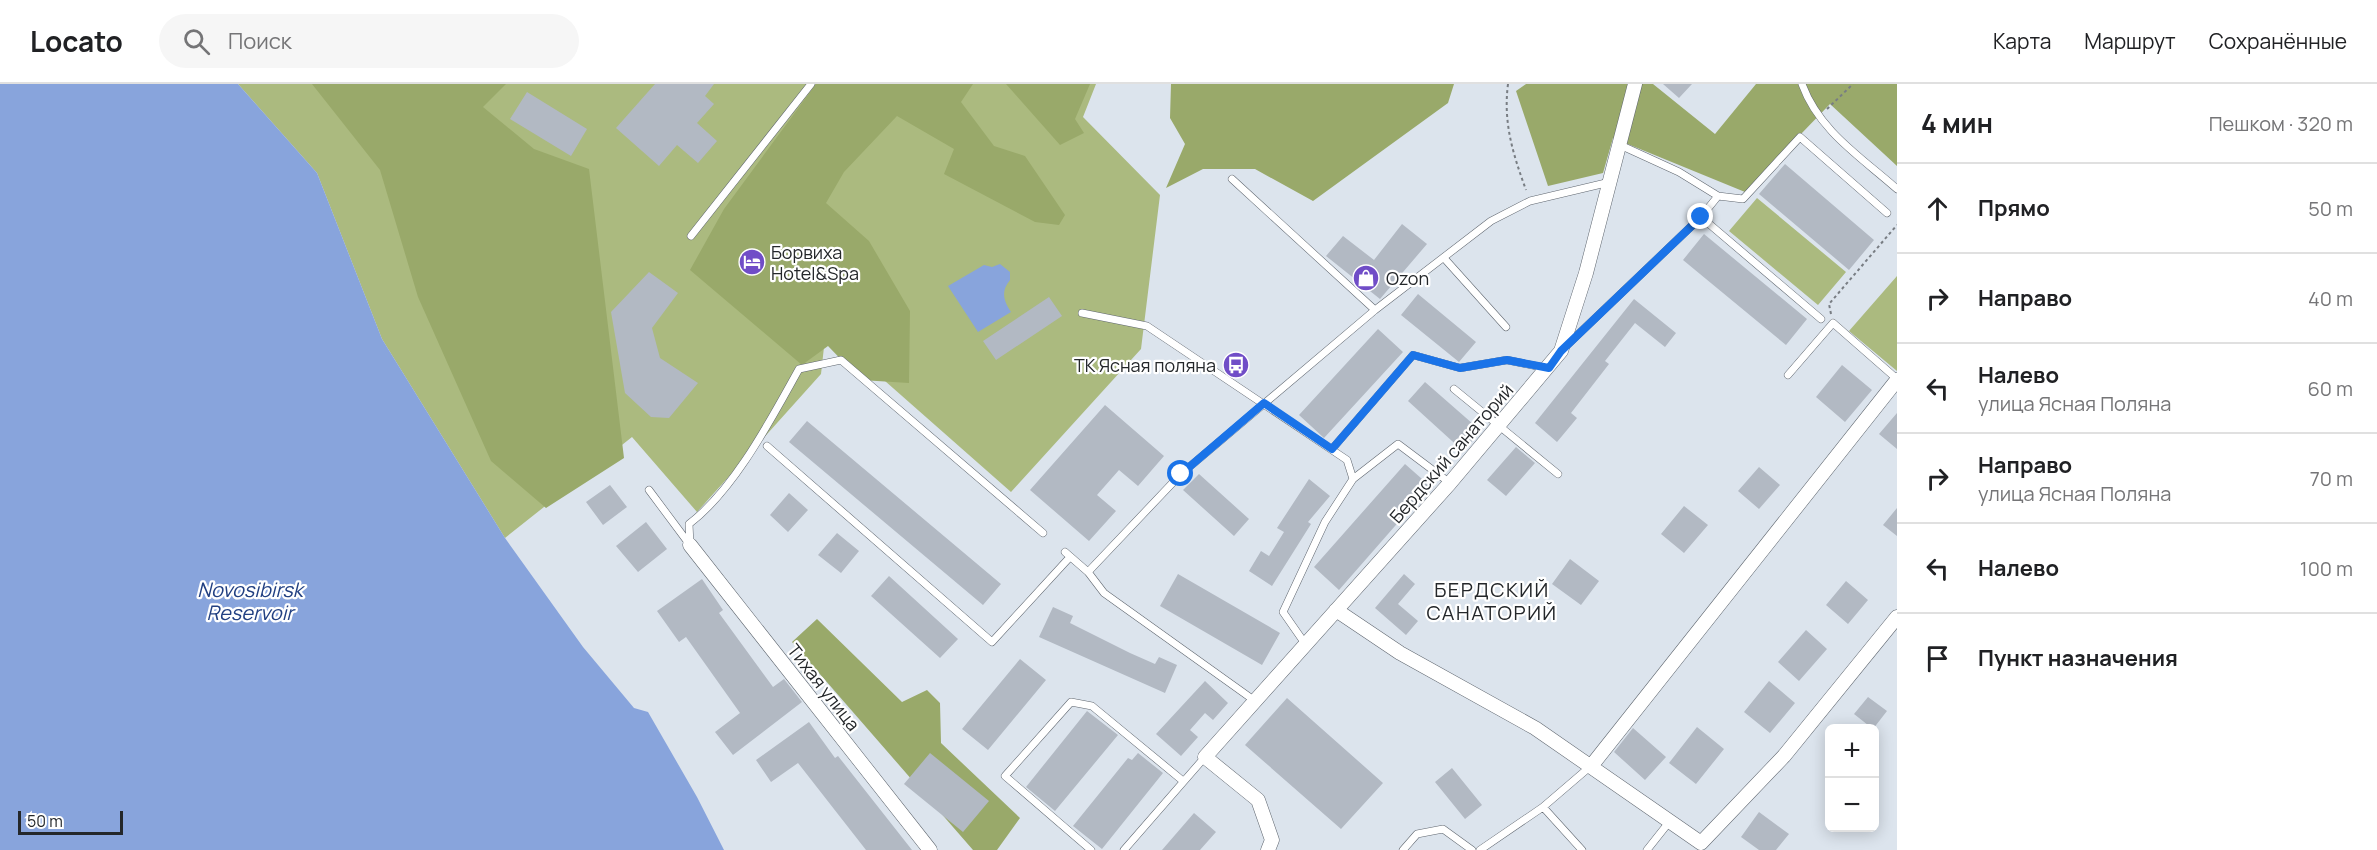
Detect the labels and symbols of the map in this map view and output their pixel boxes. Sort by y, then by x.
route end [1687,203,1713,229]
place label: Борвиха Hotel&Spa [771,240,859,285]
hotel icon: Борвиха Hotel&Spa [737,247,767,277]
shop icon: Ozon [1351,263,1381,293]
place label: Ozon [1386,266,1429,290]
bus stop icon: ТК Ясная поляна [1221,350,1251,380]
place label: ТК Ясная поляна [1074,353,1216,377]
street label: Бердский санаторий [1384,378,1518,528]
route start [1167,460,1193,486]
water label: Novosibirsk Reservoir [197,576,306,626]
district label: БЕРДСКИЙ САНАТОРИЙ [1426,576,1558,626]
street label: Тихая улица [782,638,866,736]
scale bar [18,808,123,836]

